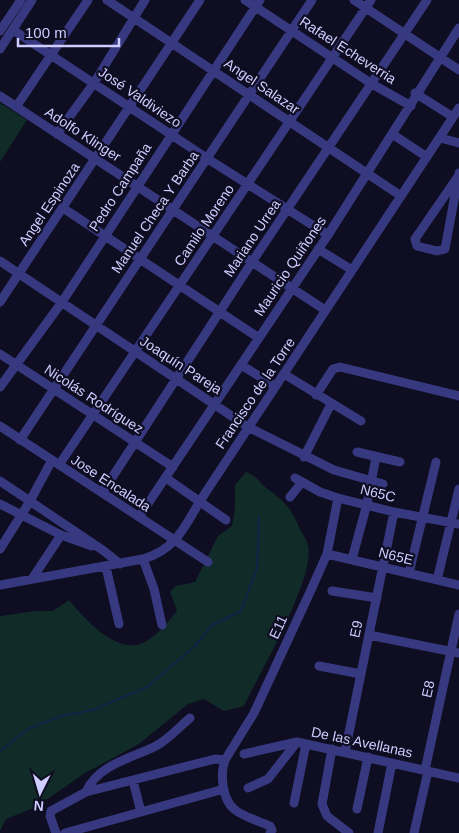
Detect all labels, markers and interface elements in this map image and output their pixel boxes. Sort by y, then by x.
street label: Rafael Echeverria [297,13,399,87]
scale bar [18,15,119,47]
text: 100 m [25,24,67,41]
street label: Angel Salazar [221,55,303,117]
street label: José Valdiviezo [96,63,185,131]
street label: Adolfo Klinger [42,104,124,165]
street label: Pedro Campaña [86,140,155,234]
street label: Manuel Checa Y Barba [108,148,202,276]
street label: Angel Espinoza [15,159,83,249]
street label: Camilo Moreno [171,181,237,269]
street label: Mariano Urrea [220,196,284,280]
street label: Mauricio Quiñones [251,213,329,319]
street label: Joaquín Pareja [137,333,225,397]
street label: Francisco de la Torre [212,334,298,452]
street label: Nicolás Rodríguez [42,361,146,437]
street label: Jose Encalada [68,451,154,515]
street label: N65C [359,481,397,505]
street label: N65E [377,544,415,568]
street label: E11 [266,613,290,641]
street label: E9 [346,619,366,639]
street label: E8 [418,679,438,699]
street label: De las Avellanas [310,723,414,761]
north arrow [15,768,65,818]
text: N [33,798,45,814]

